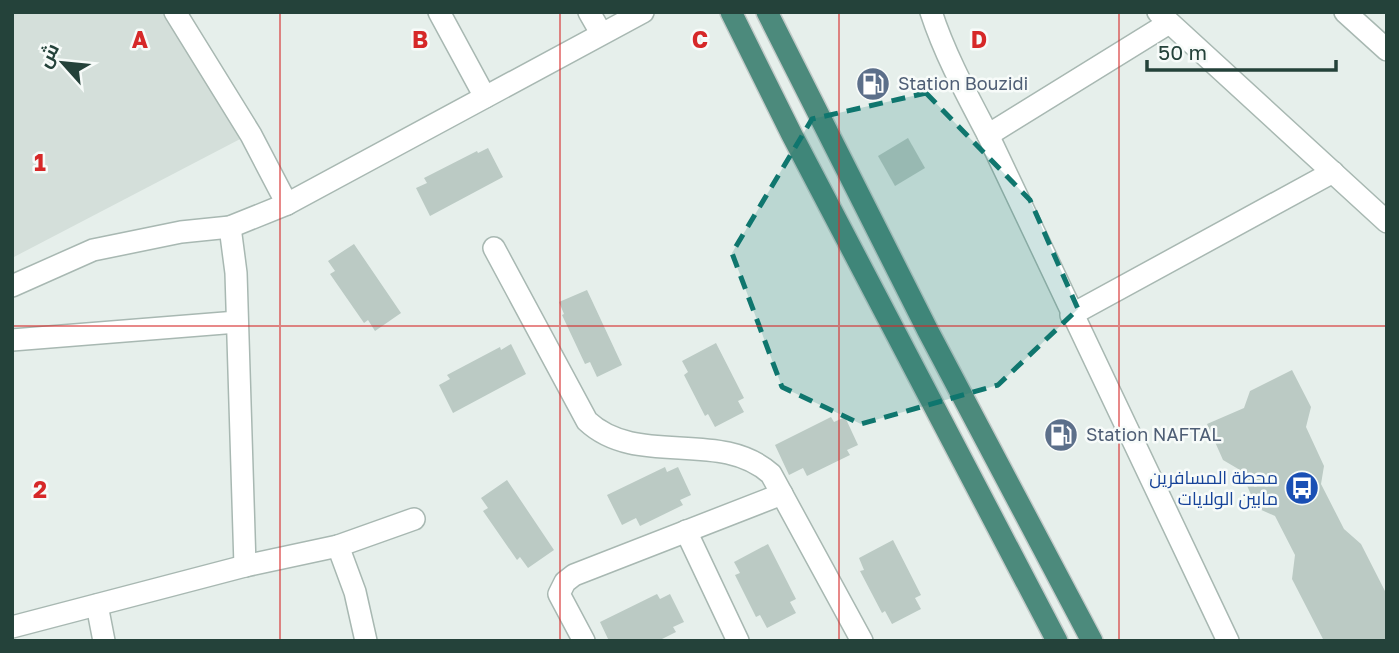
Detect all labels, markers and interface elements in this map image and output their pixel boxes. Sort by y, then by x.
text: A [132,25,149,53]
text: B [412,25,428,53]
text: C [692,25,708,53]
text: D [971,25,987,53]
north arrow [28,28,98,98]
scale bar [1147,28,1336,72]
text: ش [32,39,64,72]
text: 50 m [1158,39,1207,65]
fuel station icon: Station Bouzidi [854,65,892,103]
place label: Station Bouzidi [898,72,1028,94]
text: 1 [34,148,46,176]
fuel station icon: Station NAFTAL [1042,416,1080,454]
place label: Station NAFTAL [1086,423,1222,445]
place label: محطة المسافرين مابين الولايات [1149,466,1278,510]
bus stop icon: محطة المسافرين مابين الولايات [1283,469,1321,507]
text: 2 [33,475,47,503]

